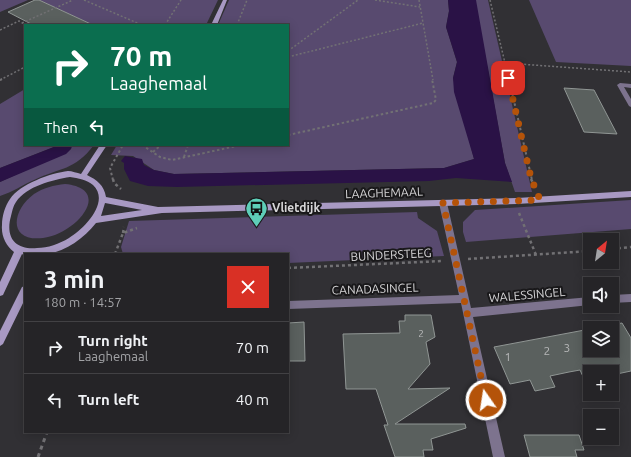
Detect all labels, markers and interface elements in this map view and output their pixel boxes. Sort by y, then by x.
icon: right [44,40,96,92]
text: 70 m [110,40,172,71]
pin [491,61,525,95]
icon: arrive [497,67,519,89]
text: Laaghemaal [110,73,207,93]
icon: left [86,116,108,138]
text: Then [44,119,78,136]
street label: LAAGHEMAAL [345,185,423,200]
bus stop icon: Vlietdijk [243,195,269,228]
place label: Vlietdijk [272,201,320,214]
north arrow [583,233,619,269]
map controls [583,233,619,445]
street label: BUNDERSTEEG [350,246,432,263]
text: 3 min [44,266,105,293]
button: close [227,266,269,308]
button: sound [583,277,619,313]
street label: CANADASINGEL [331,280,419,297]
street label: WALESSINGEL [488,285,566,304]
text: 180 m · 14:57 [44,295,122,309]
button: layers [583,321,619,357]
house number: 2 [418,328,424,339]
text: Turn right [78,332,148,349]
icon: right [44,337,66,359]
text: 70 m [236,339,269,356]
house number: 3 [564,341,570,354]
house number: 2 [544,344,550,357]
text: Laaghemaal [78,349,148,363]
house number: 1 [505,350,511,363]
button: + [583,365,619,401]
position arrow [465,379,507,421]
icon: left [44,389,66,411]
text: Turn left [78,391,139,408]
text: 40 m [236,391,269,408]
button: − [583,409,619,445]

